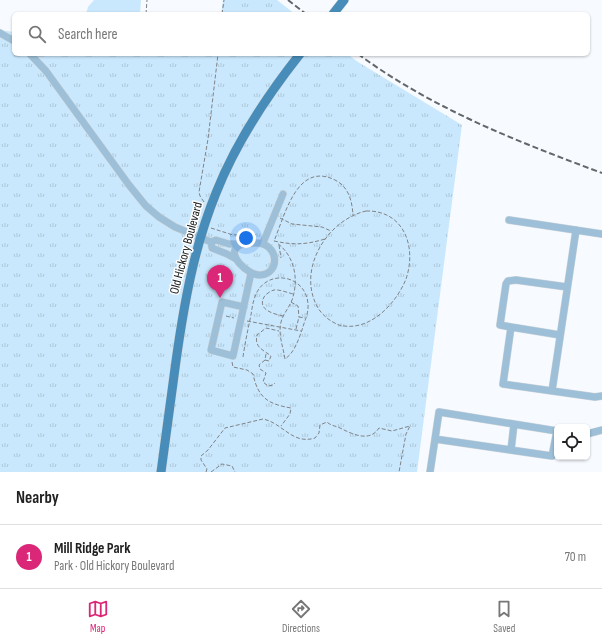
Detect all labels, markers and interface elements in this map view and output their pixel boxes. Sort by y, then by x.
search box [12,12,590,56]
icon: search [26,23,48,45]
text: Search here [58,25,118,44]
street label: Old Hickory Boulevard [166,200,206,296]
your location [236,228,256,248]
pin: 1 [207,265,233,298]
map controls [554,424,590,460]
button: locate [554,424,590,460]
text: Nearby [16,488,59,508]
text: Mill Ridge Park [54,539,131,558]
text: 1 [26,549,32,565]
text: 70 m [565,549,586,565]
text: Park · Old Hickory Boulevard [54,558,174,574]
tab: Map [87,598,109,635]
tab: Directions [282,598,320,635]
tab: Saved [493,598,515,635]

